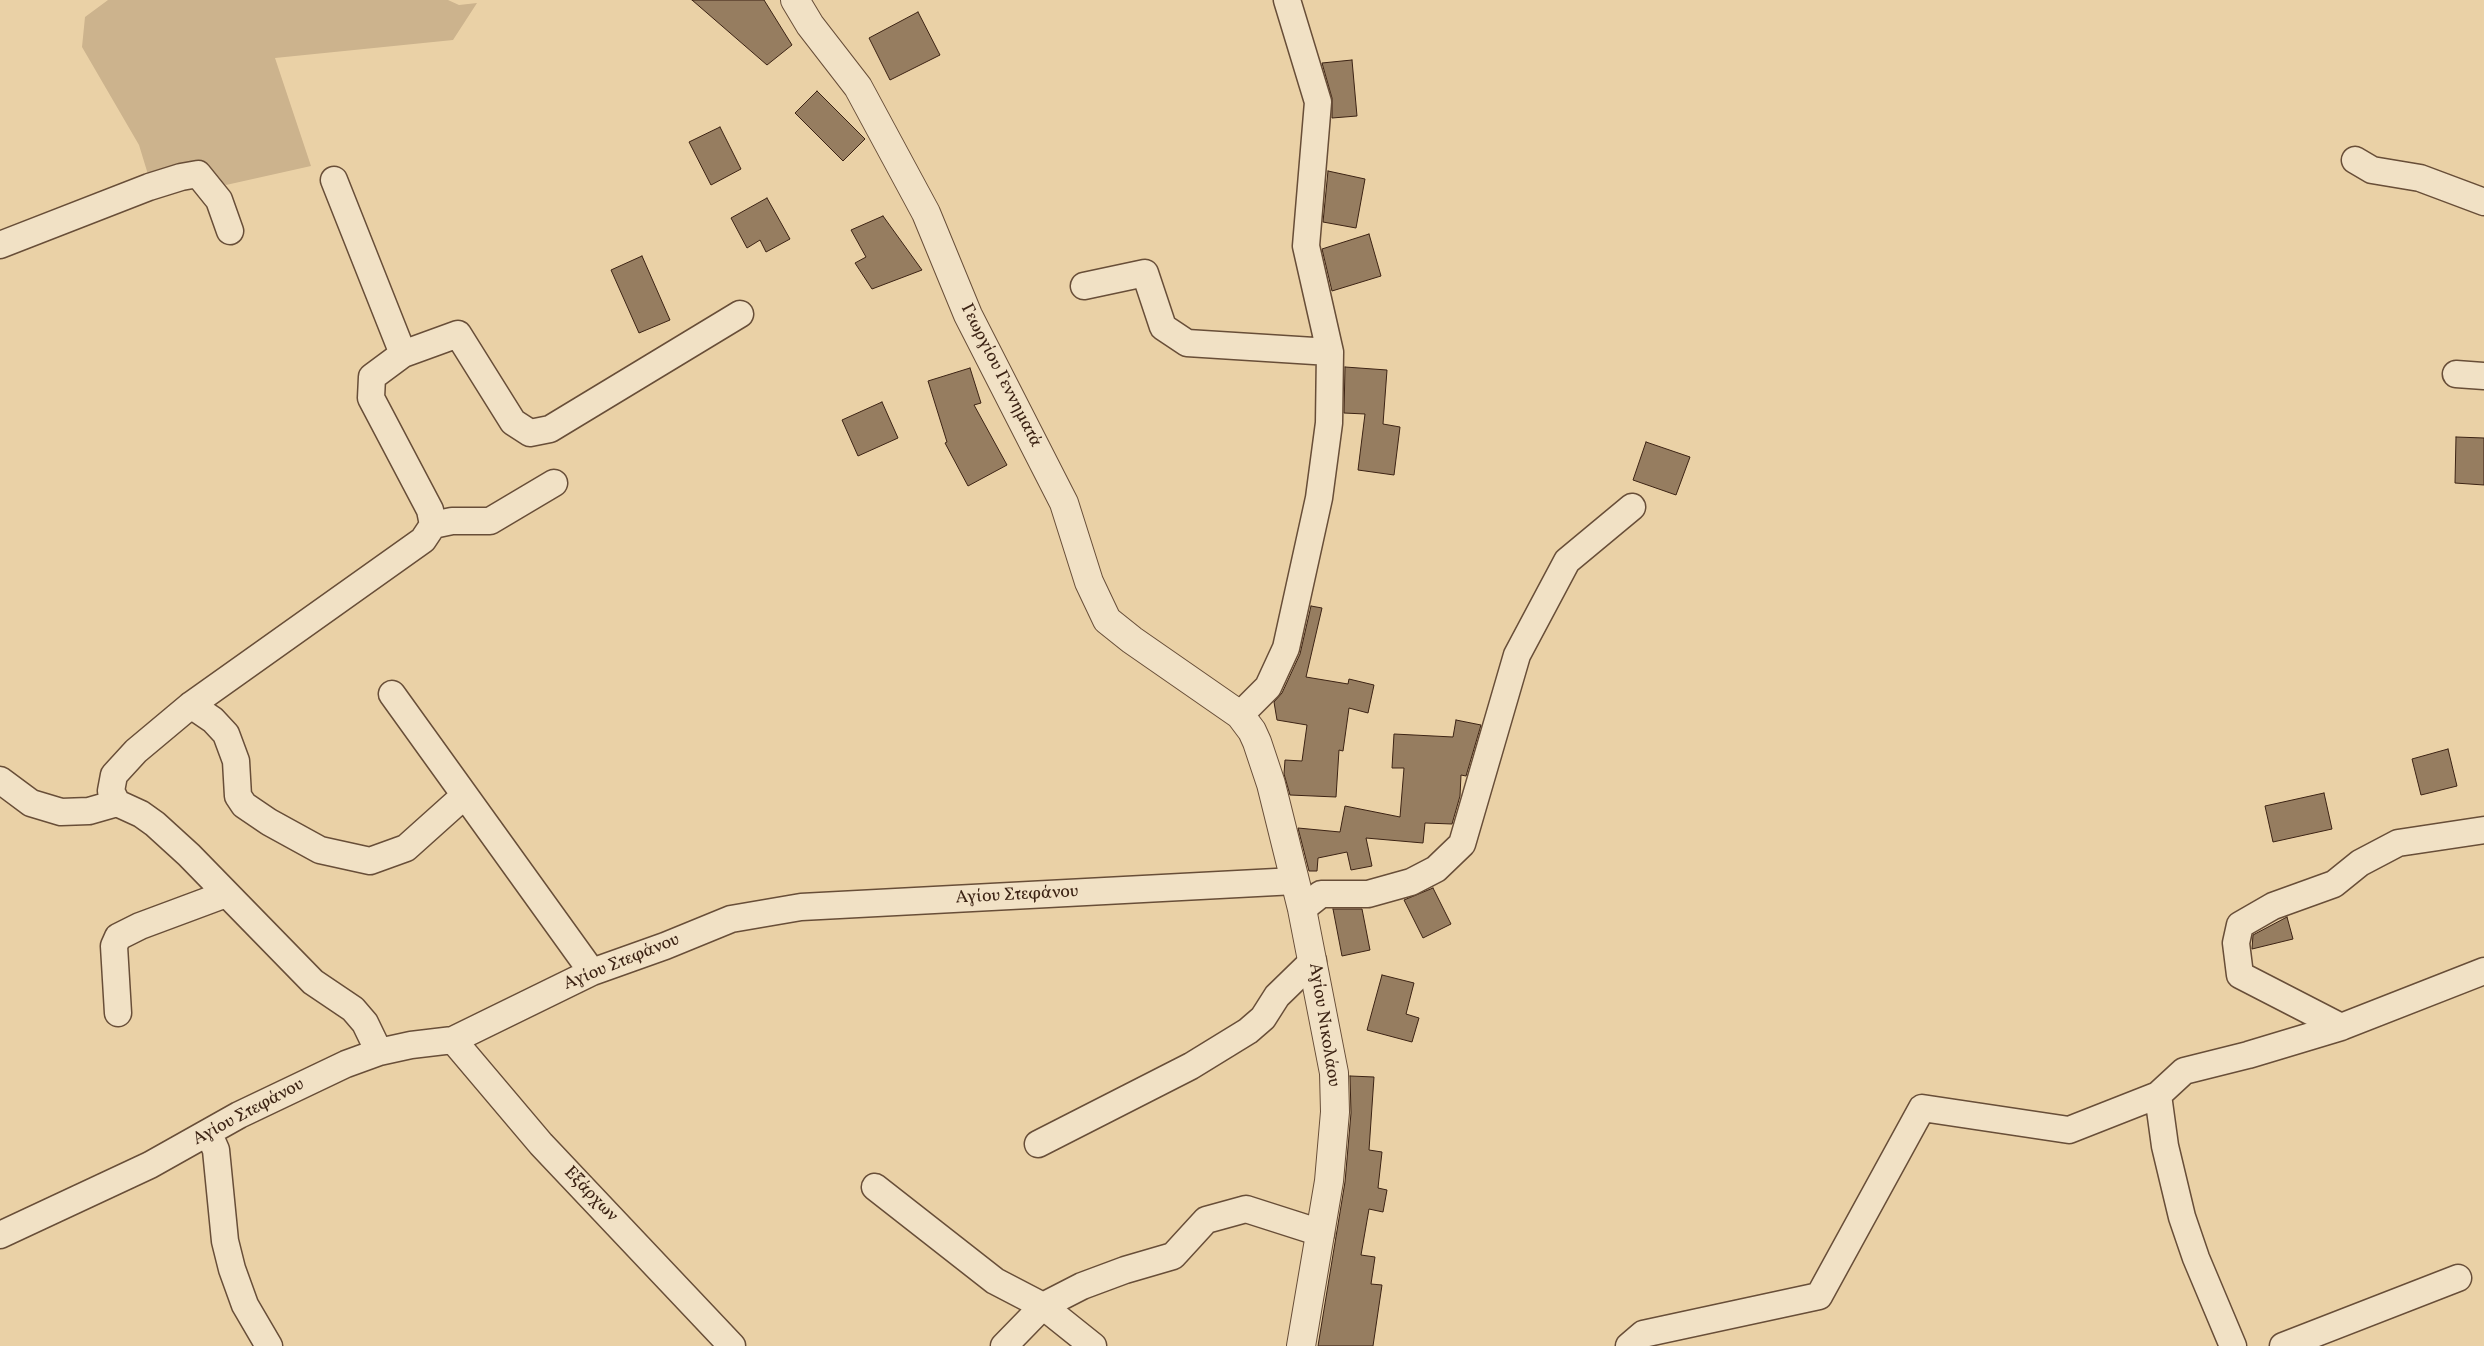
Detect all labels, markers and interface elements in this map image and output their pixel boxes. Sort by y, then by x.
street label: Γεωργίου Γεννηματά [955,301,1045,451]
street label: Αγίου Στεφάνου [955,882,1079,910]
street label: Αγίου Στεφάνου [561,930,683,996]
street label: Αγίου Νικολάου [1303,961,1343,1089]
street label: Αγίου Στεφάνου [190,1075,308,1151]
street label: Εξάρχων [558,1163,622,1227]

